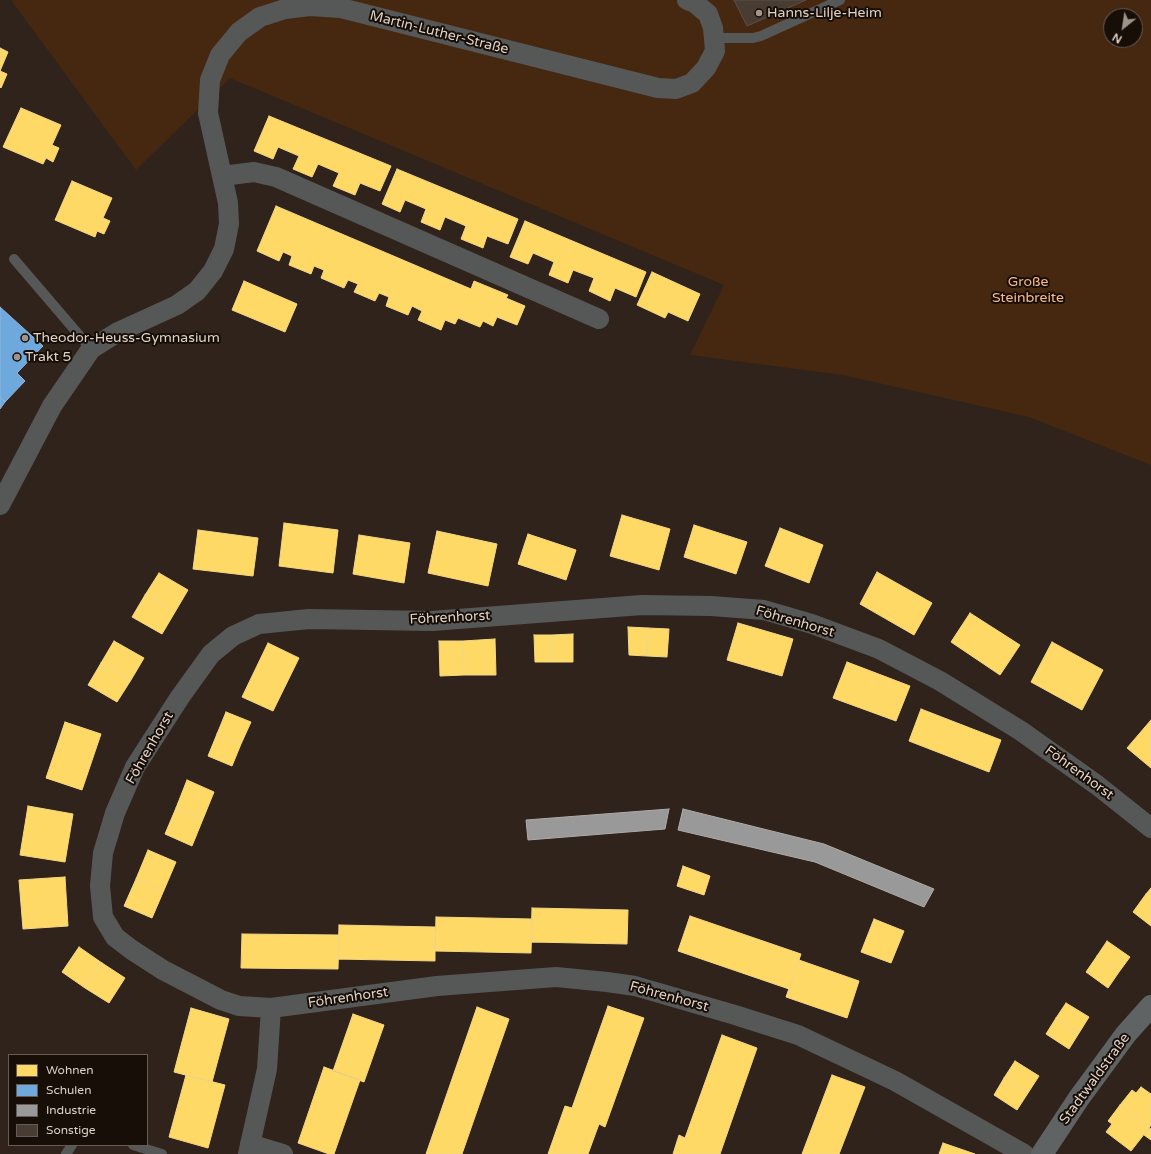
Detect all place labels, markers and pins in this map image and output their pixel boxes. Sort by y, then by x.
place label: Hanns-Lilje-Heim [767,5,882,21]
marker: Hanns-Lilje-Heim [754,8,764,18]
place label: Theodor-Heuss-Gymnasium [33,330,220,346]
marker: Theodor-Heuss-Gymnasium [20,333,30,343]
place label: Trakt 5 [25,349,71,365]
marker: Trakt 5 [12,352,22,362]

